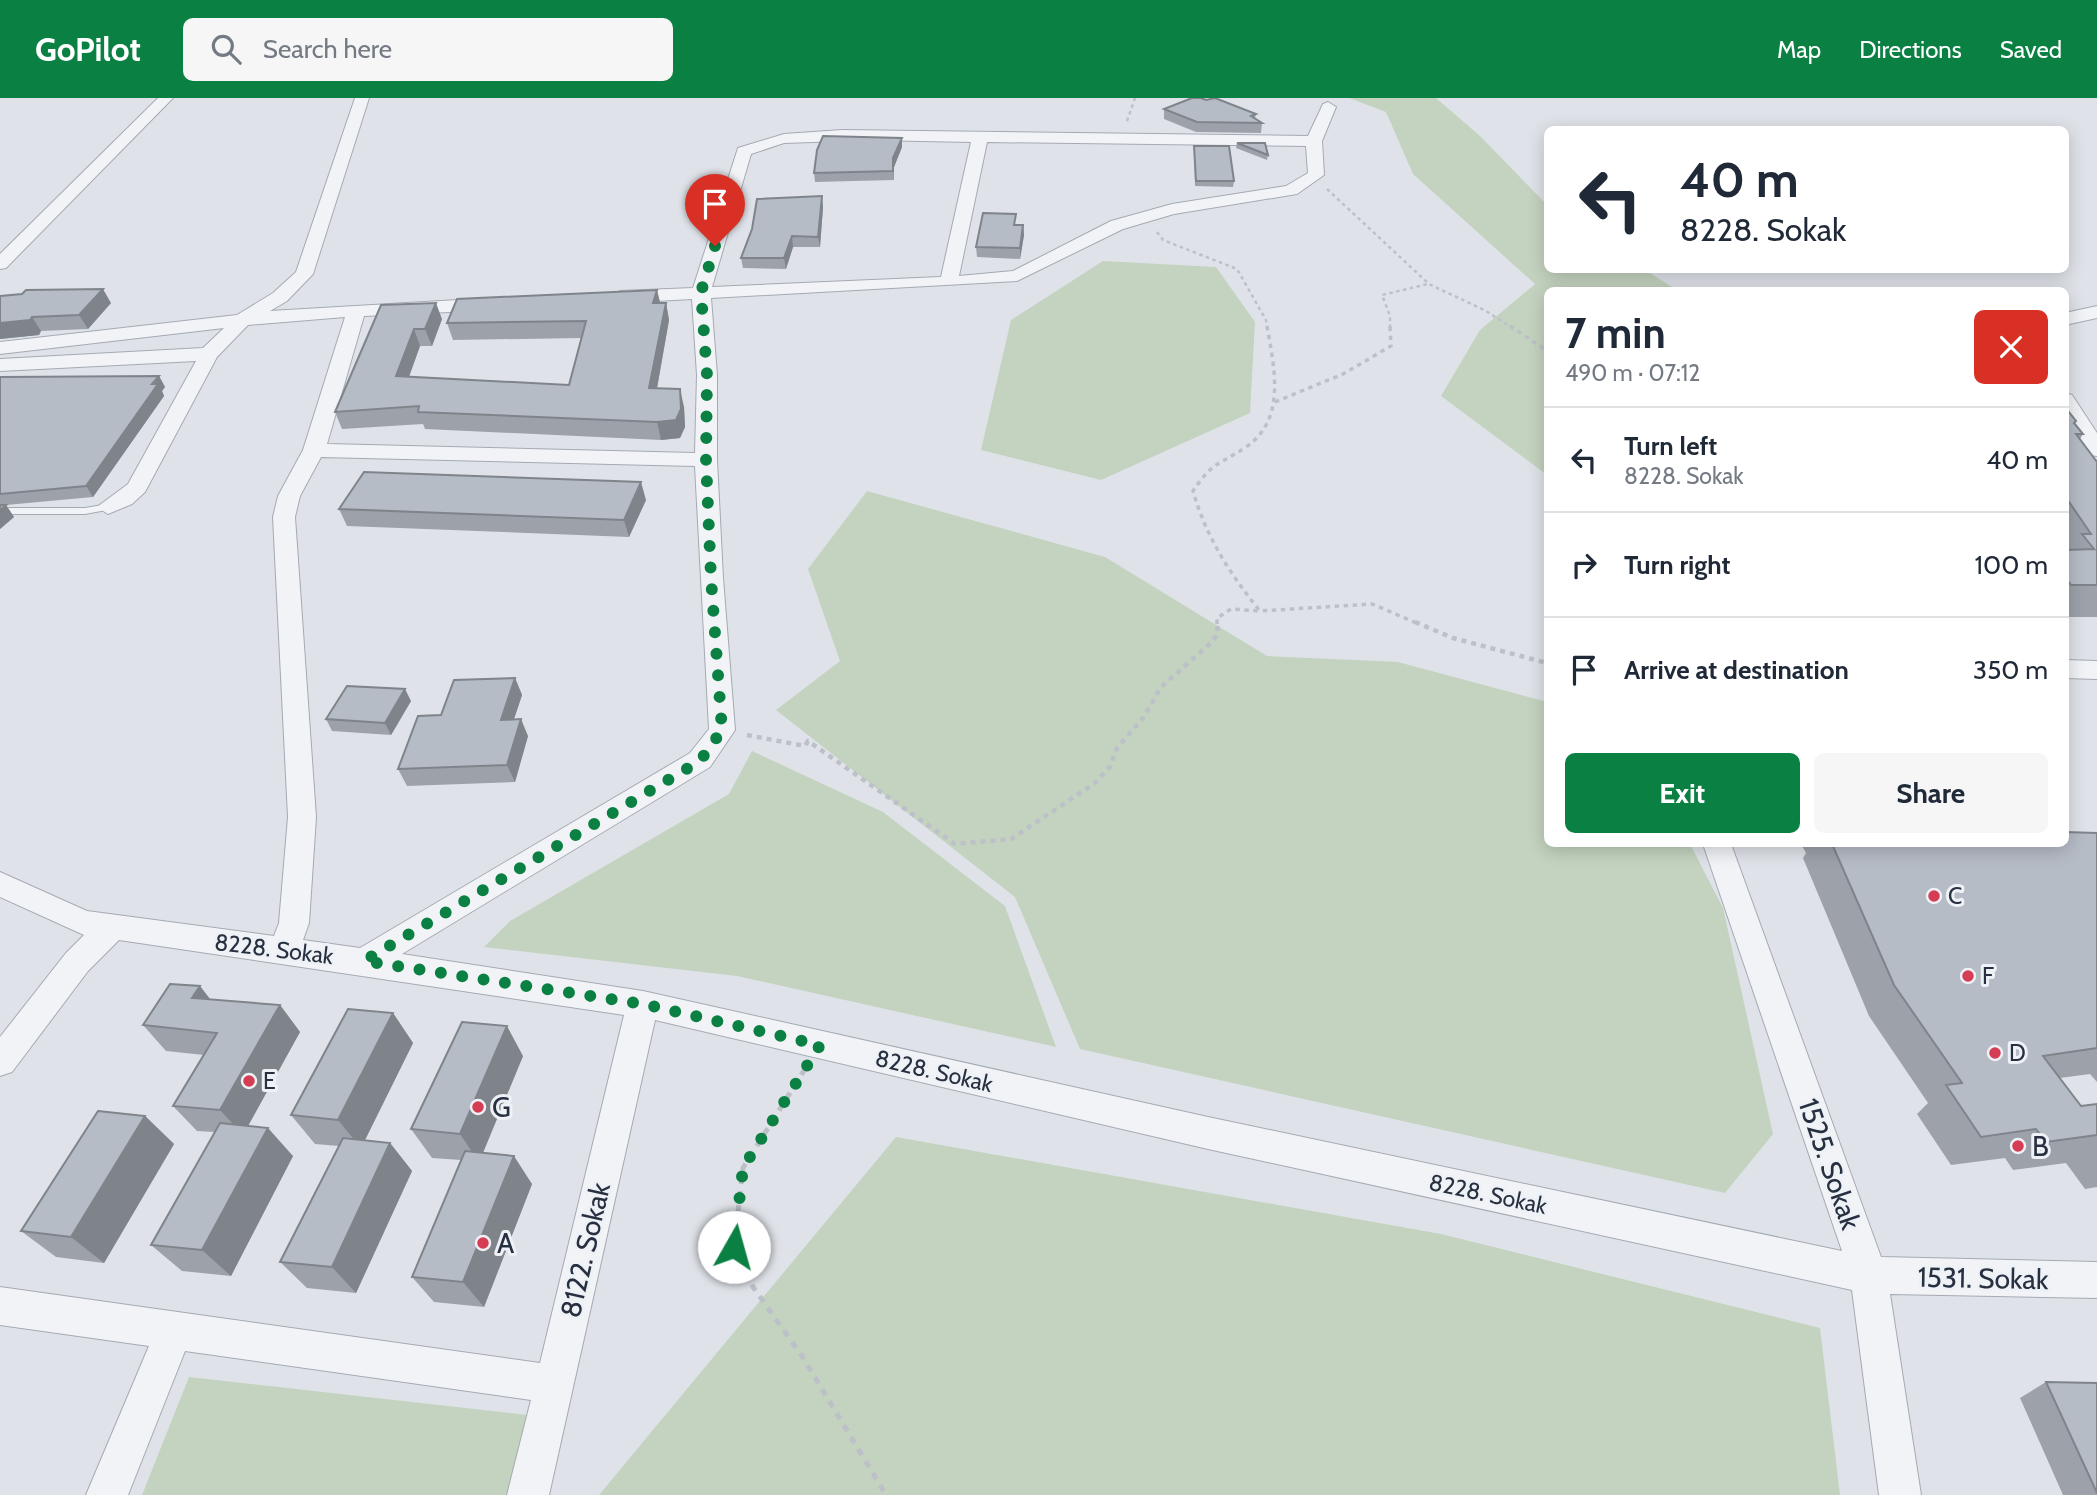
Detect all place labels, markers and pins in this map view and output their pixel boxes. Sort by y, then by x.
pin [685,174,745,246]
place label: C [1948,882,1962,910]
marker: C [1926,888,1942,904]
place label: F [1982,962,1994,990]
marker: F [1960,968,1976,984]
place label: D [2009,1039,2026,1067]
marker: D [1987,1045,2003,1061]
place label: E [263,1067,276,1095]
marker: E [241,1073,257,1089]
place label: G [492,1090,511,1124]
marker: G [470,1099,486,1115]
place label: B [2032,1129,2049,1163]
marker: B [2010,1138,2026,1154]
place label: A [497,1226,515,1260]
marker: A [475,1235,491,1251]

